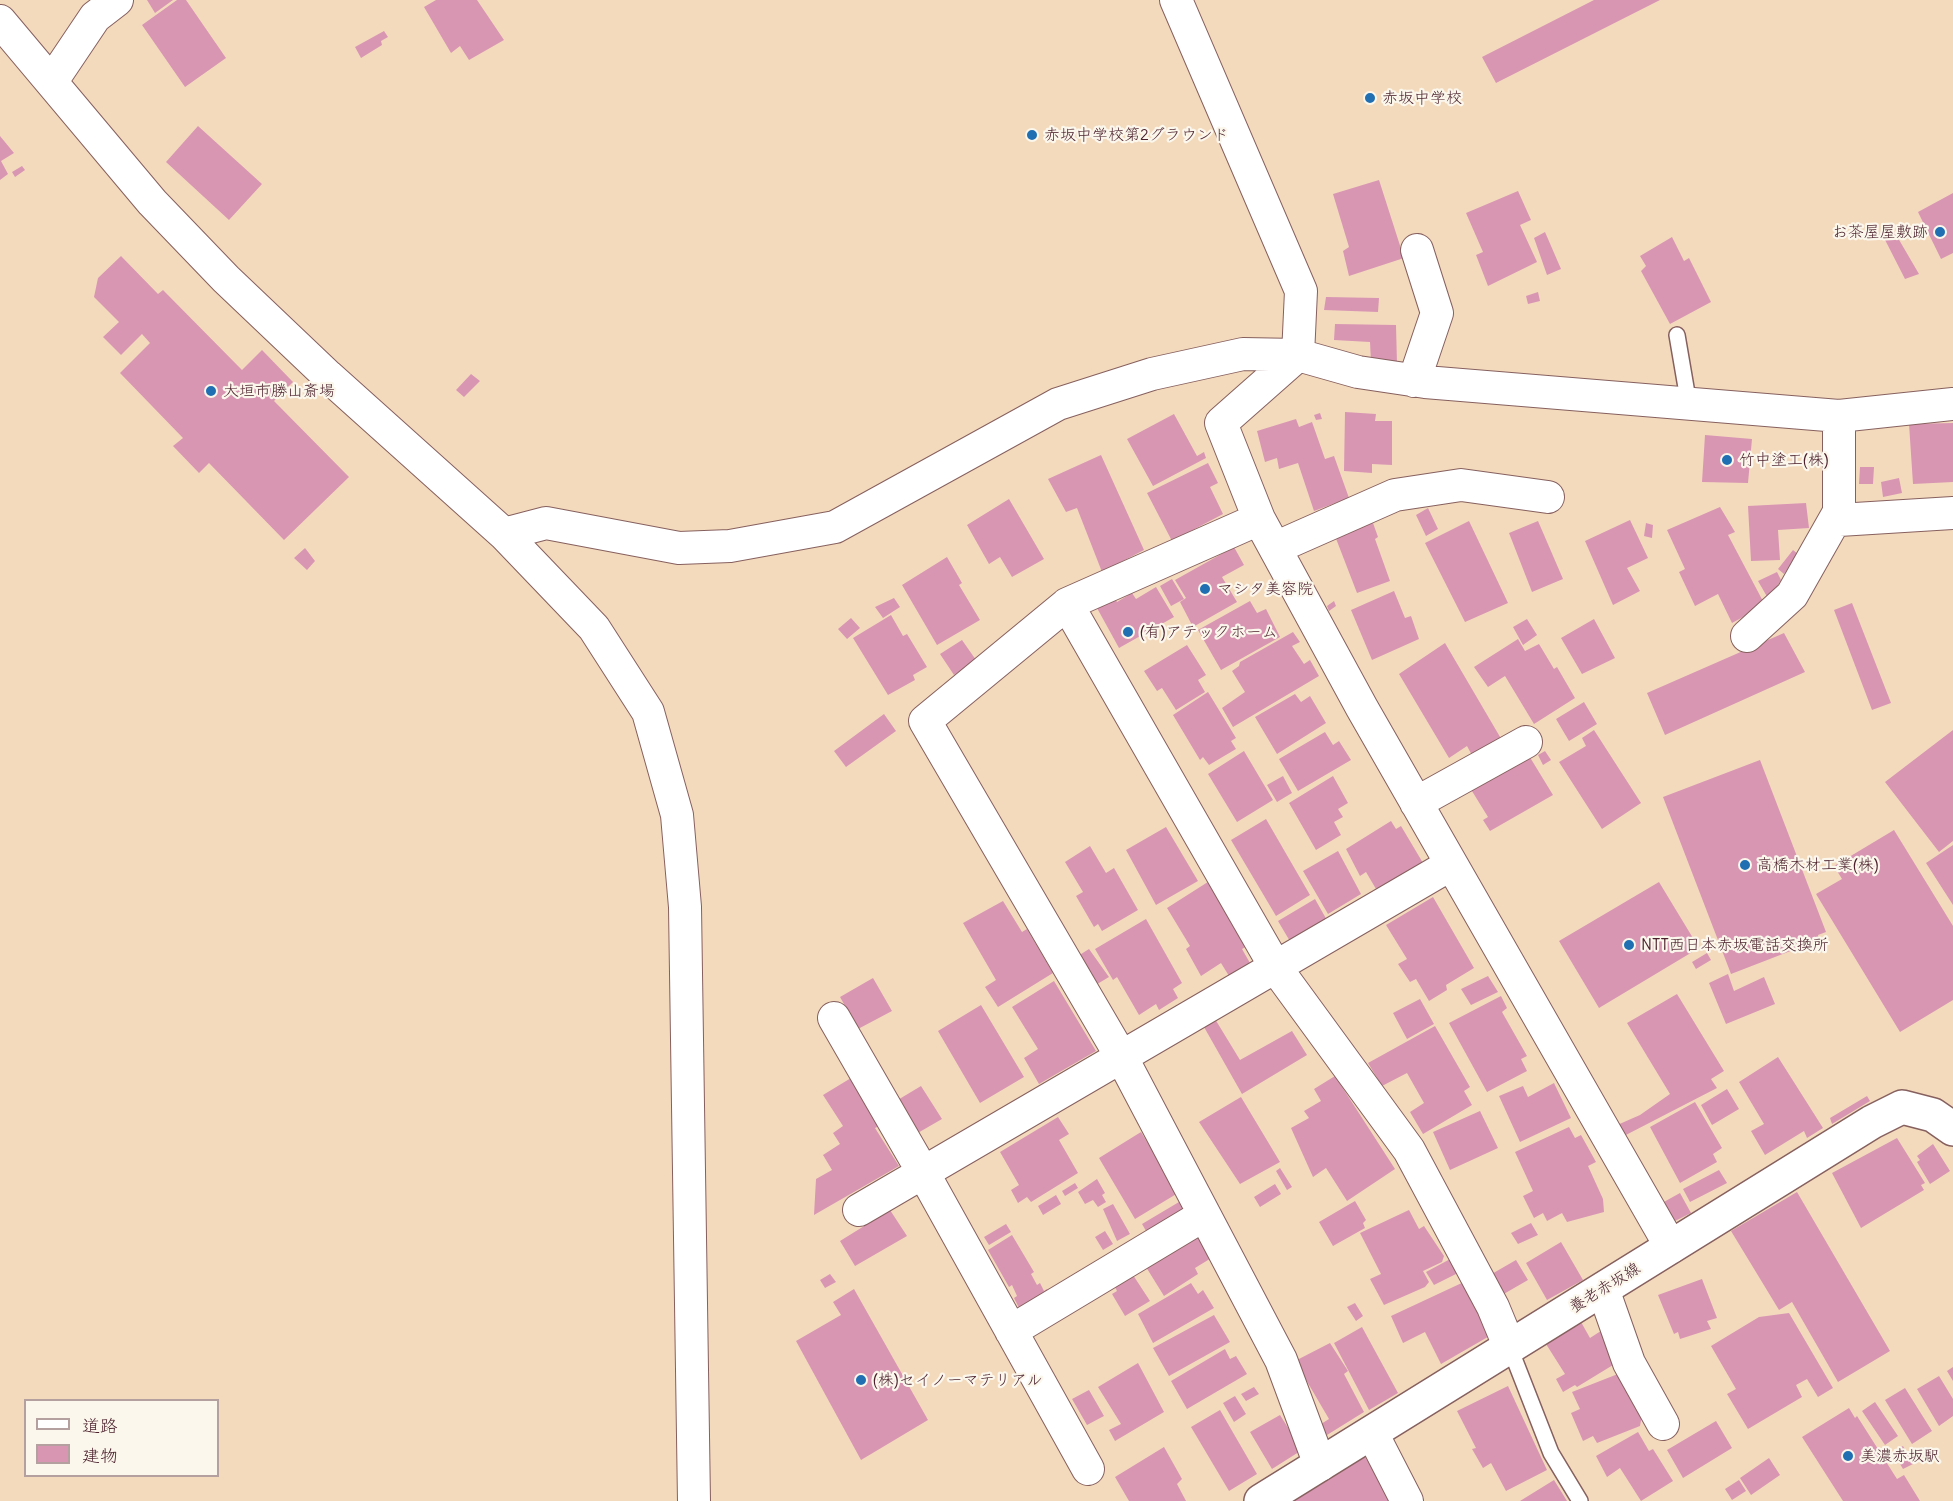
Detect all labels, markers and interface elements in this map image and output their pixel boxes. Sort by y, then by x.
place label: 赤坂中学校 [1382,88,1462,108]
marker: 赤坂中学校 [1363,91,1377,105]
place label: 赤坂中学校第2グラウンド [1044,125,1229,145]
marker: 赤坂中学校第2グラウンド [1025,128,1039,142]
place label: お茶屋屋敷跡 [1832,222,1928,242]
marker: お茶屋屋敷跡 [1933,225,1947,239]
place label: 大垣市勝山斎場 [223,381,335,401]
marker: 大垣市勝山斎場 [204,384,218,398]
place label: 竹中塗工(株) [1739,450,1829,470]
marker: 竹中塗工(株) [1720,453,1734,467]
place label: マシタ美容院 [1217,579,1313,599]
marker: マシタ美容院 [1198,582,1212,596]
place label: (有)アテックホーム [1140,622,1278,642]
marker: (有)アテックホーム [1121,625,1135,639]
place label: 高橋木材工業(株) [1757,855,1879,875]
marker: 高橋木材工業(株) [1738,858,1752,872]
place label: NTT西日本赤坂電話交換所 [1641,935,1829,955]
marker: NTT西日本赤坂電話交換所 [1622,938,1636,952]
street label: 養老赤坂線 [1566,1259,1644,1317]
place label: (株)セイノーマテリアル [873,1370,1043,1390]
marker: (株)セイノーマテリアル [854,1373,868,1387]
legend [24,1399,219,1477]
text: 道路 [82,1414,118,1437]
text: 建物 [82,1444,118,1467]
place label: 美濃赤坂駅 [1860,1446,1940,1466]
marker: 美濃赤坂駅 [1841,1449,1855,1463]

